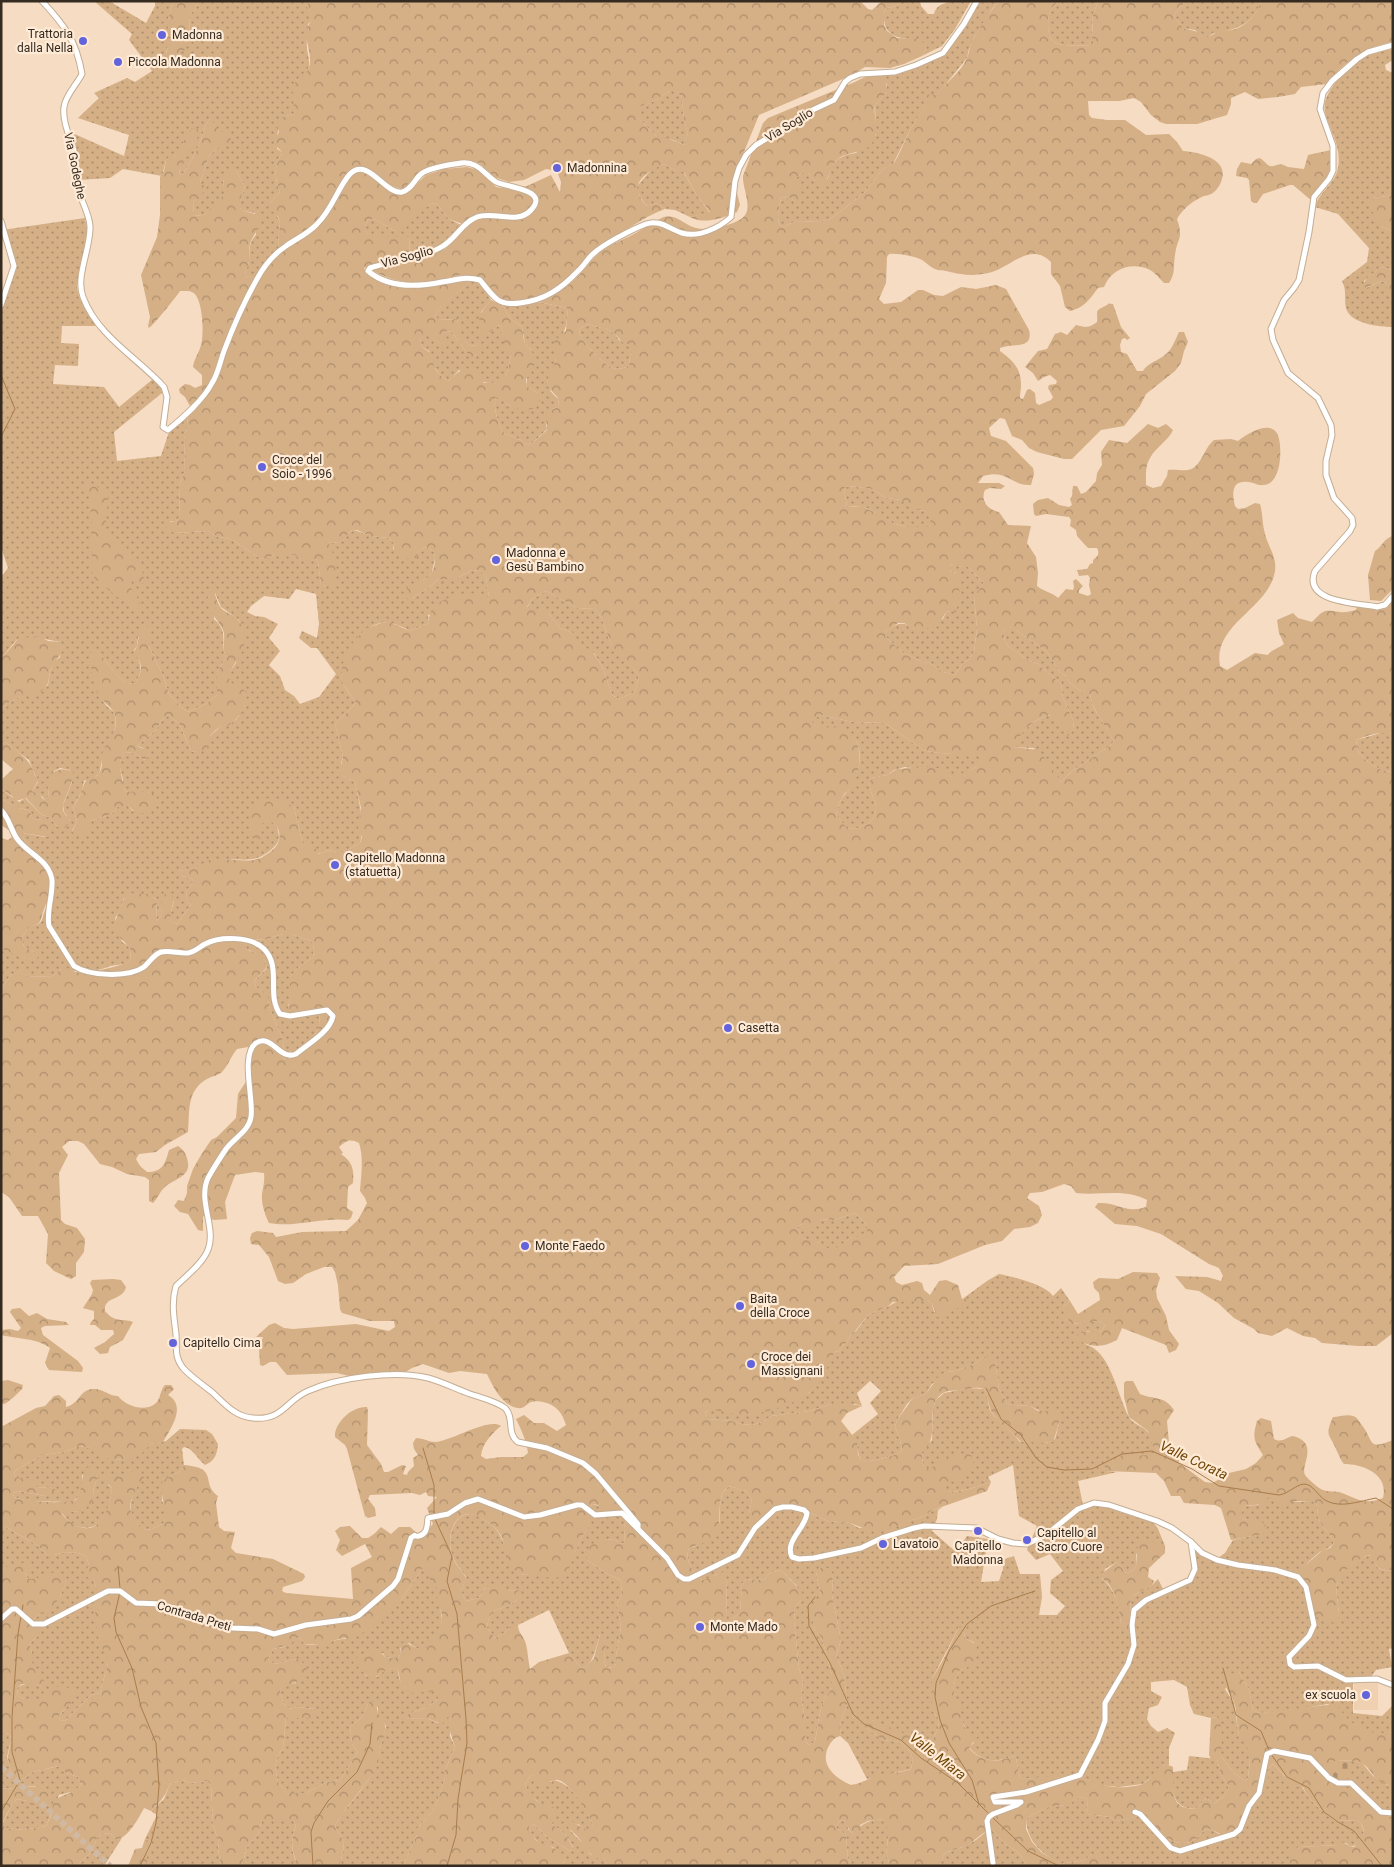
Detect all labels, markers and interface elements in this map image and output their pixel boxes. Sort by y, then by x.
place label: Trattoria dalla Nella [17,27,73,55]
place label: Madonna [172,28,222,42]
marker: Madonna [156,29,168,41]
marker: Trattoria dalla Nella [77,35,89,47]
place label: Piccola Madonna [128,55,221,69]
marker: Piccola Madonna [112,56,124,68]
street label: Via Soglio [762,105,816,145]
street label: Via Godeghe [61,131,89,201]
place label: Madonnina [567,161,627,175]
marker: Madonnina [551,162,563,174]
street label: Via Soglio [379,243,435,271]
place label: Croce del Soio - 1996 [272,453,332,481]
marker: Croce del Soio - 1996 [256,461,268,473]
place label: Madonna e Gesù Bambino [506,546,584,574]
marker: Madonna e Gesù Bambino [490,554,502,566]
place label: Capitello Madonna (statuetta) [345,851,445,879]
marker: Capitello Madonna (statuetta) [329,859,341,871]
place label: Casetta [738,1021,779,1035]
marker: Casetta [722,1022,734,1034]
place label: Monte Faedo [535,1239,605,1253]
marker: Monte Faedo [519,1240,531,1252]
place label: Baita della Croce [750,1292,810,1320]
marker: Baita della Croce [734,1300,746,1312]
place label: Capitello Cima [183,1336,261,1350]
marker: Capitello Cima [167,1337,179,1349]
place label: Croce dei Massignani [761,1350,823,1378]
marker: Croce dei Massignani [745,1358,757,1370]
water label: Valle Corata [1157,1437,1231,1483]
marker: Capitello Madonna [972,1525,984,1537]
place label: Capitello al Sacro Cuore [1037,1526,1102,1554]
marker: Capitello al Sacro Cuore [1021,1534,1033,1546]
place label: Lavatoio [893,1537,939,1551]
marker: Lavatoio [877,1538,889,1550]
place label: Capitello Madonna [953,1539,1003,1567]
street label: Contrada Preti [155,1598,233,1634]
place label: Monte Mado [710,1620,778,1634]
marker: Monte Mado [694,1621,706,1633]
place label: ex scuola [1305,1688,1356,1702]
marker: ex scuola [1360,1689,1372,1701]
water label: Valle Miara [907,1729,969,1783]

